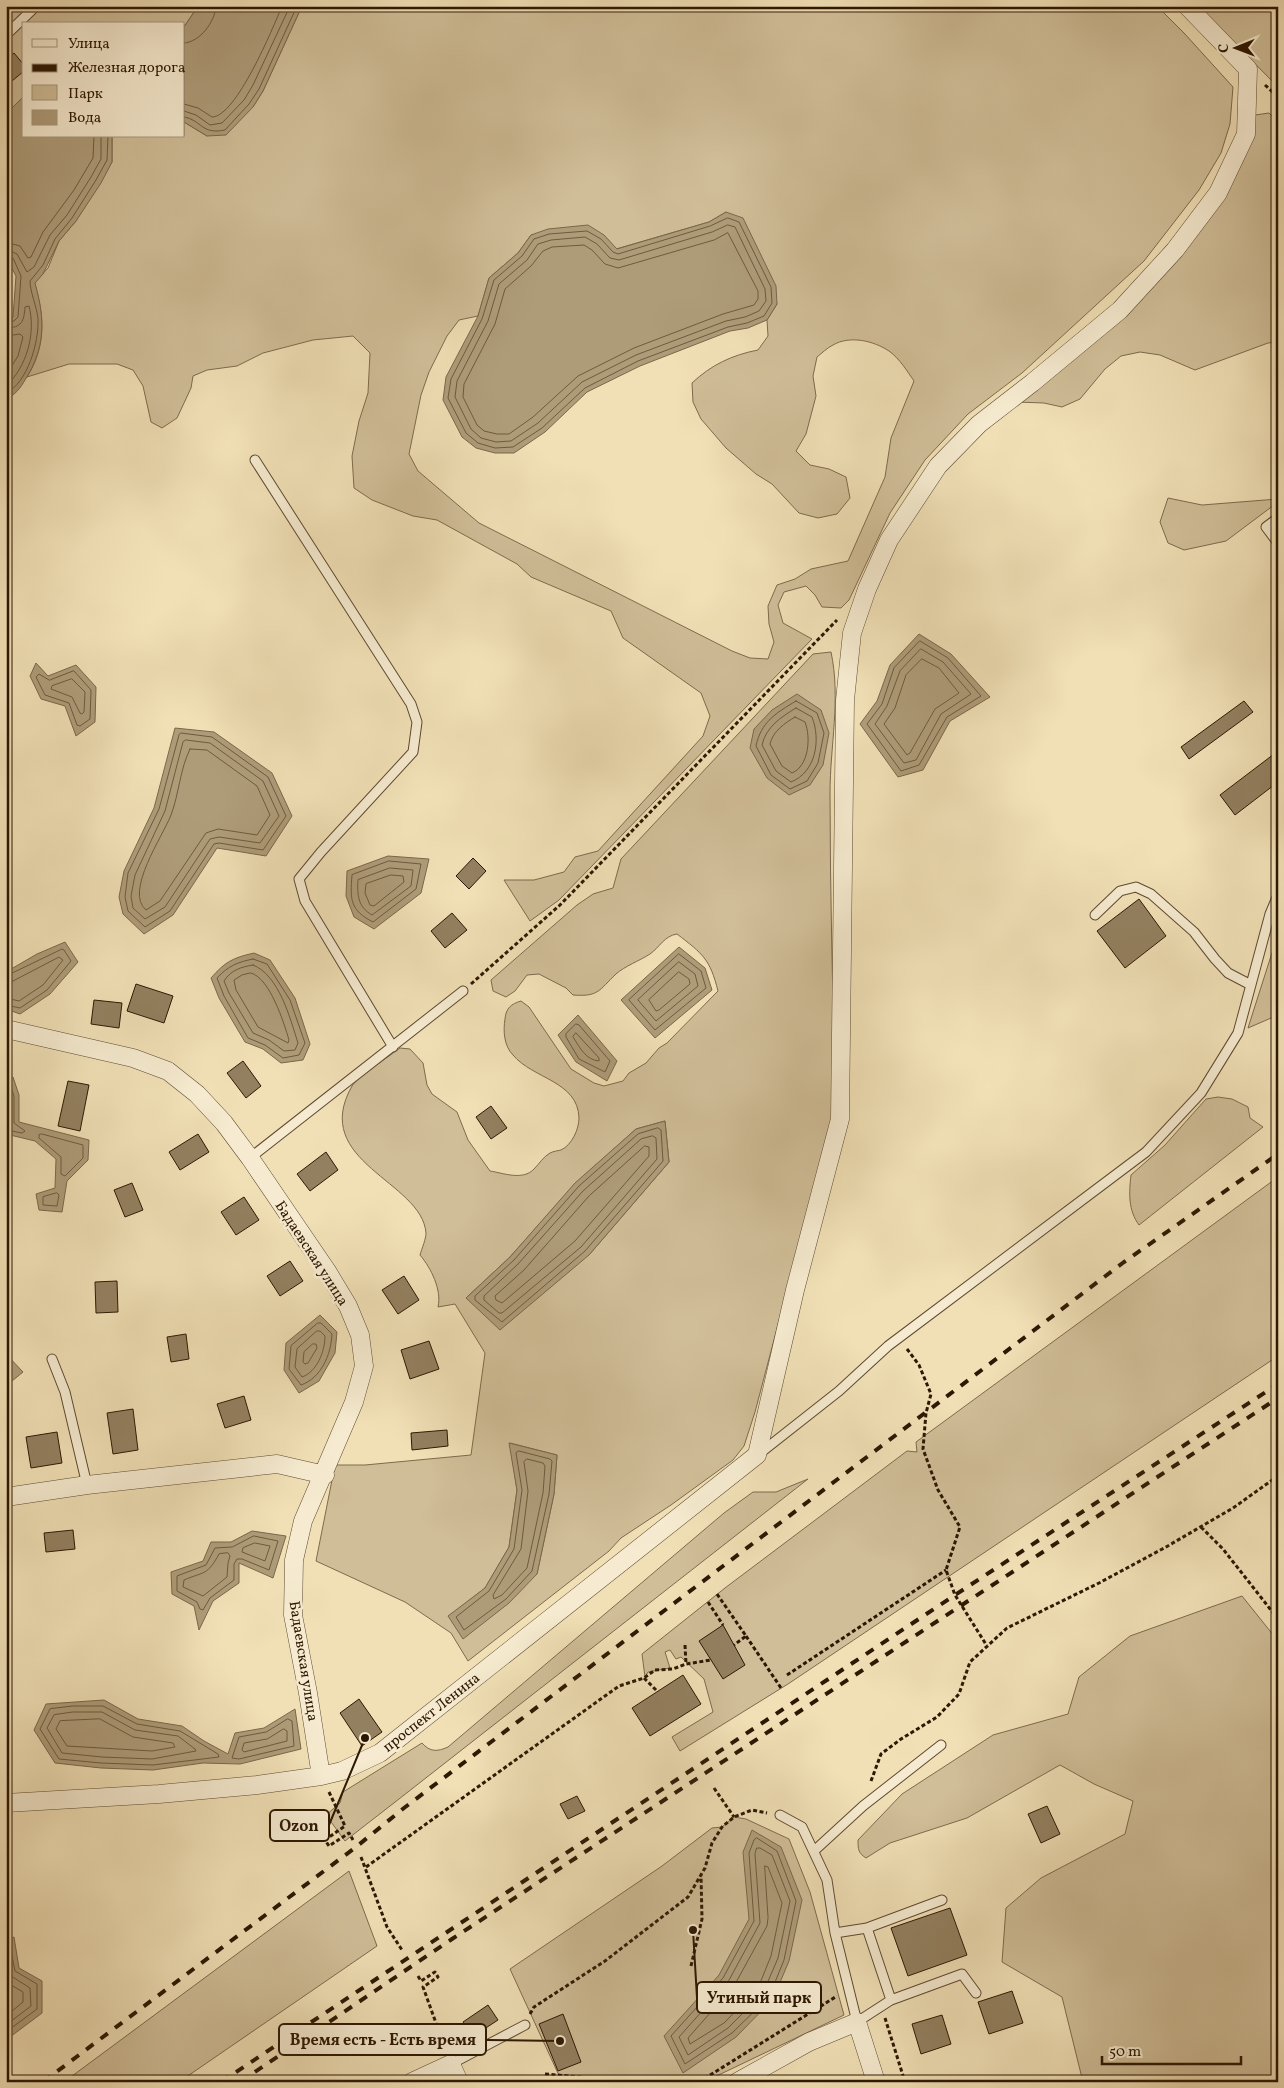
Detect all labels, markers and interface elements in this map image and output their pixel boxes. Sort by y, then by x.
legend [22,22,185,138]
north arrow [1212,22,1262,72]
text: Улица [68,34,110,55]
text: С [1215,44,1234,53]
text: Железная дорога [68,58,185,79]
text: Парк [68,84,103,105]
text: Вода [68,108,101,129]
street label: Бадаевская улица [269,1197,353,1311]
street label: Бадаевская улица [283,1599,322,1723]
street label: проспект Ленина [379,1668,485,1758]
callout: Ozon [270,1810,329,1841]
text: Ozon [279,1816,319,1838]
callout: Утиный парк [697,1982,821,2013]
text: Утиный парк [707,1988,812,2010]
callout: Время есть - Есть время [279,2024,486,2055]
text: Время есть - Есть время [290,2030,476,2052]
scale bar [1102,2033,1240,2065]
text: 50 m [1109,2042,1141,2063]

